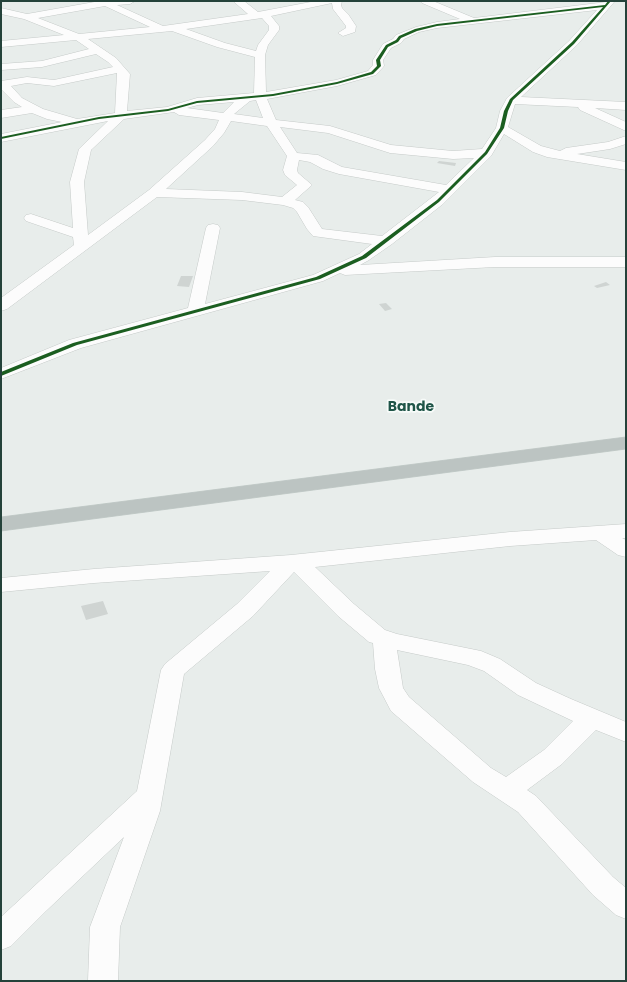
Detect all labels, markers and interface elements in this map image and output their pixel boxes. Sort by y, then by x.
district label: Bande [388,399,434,415]

